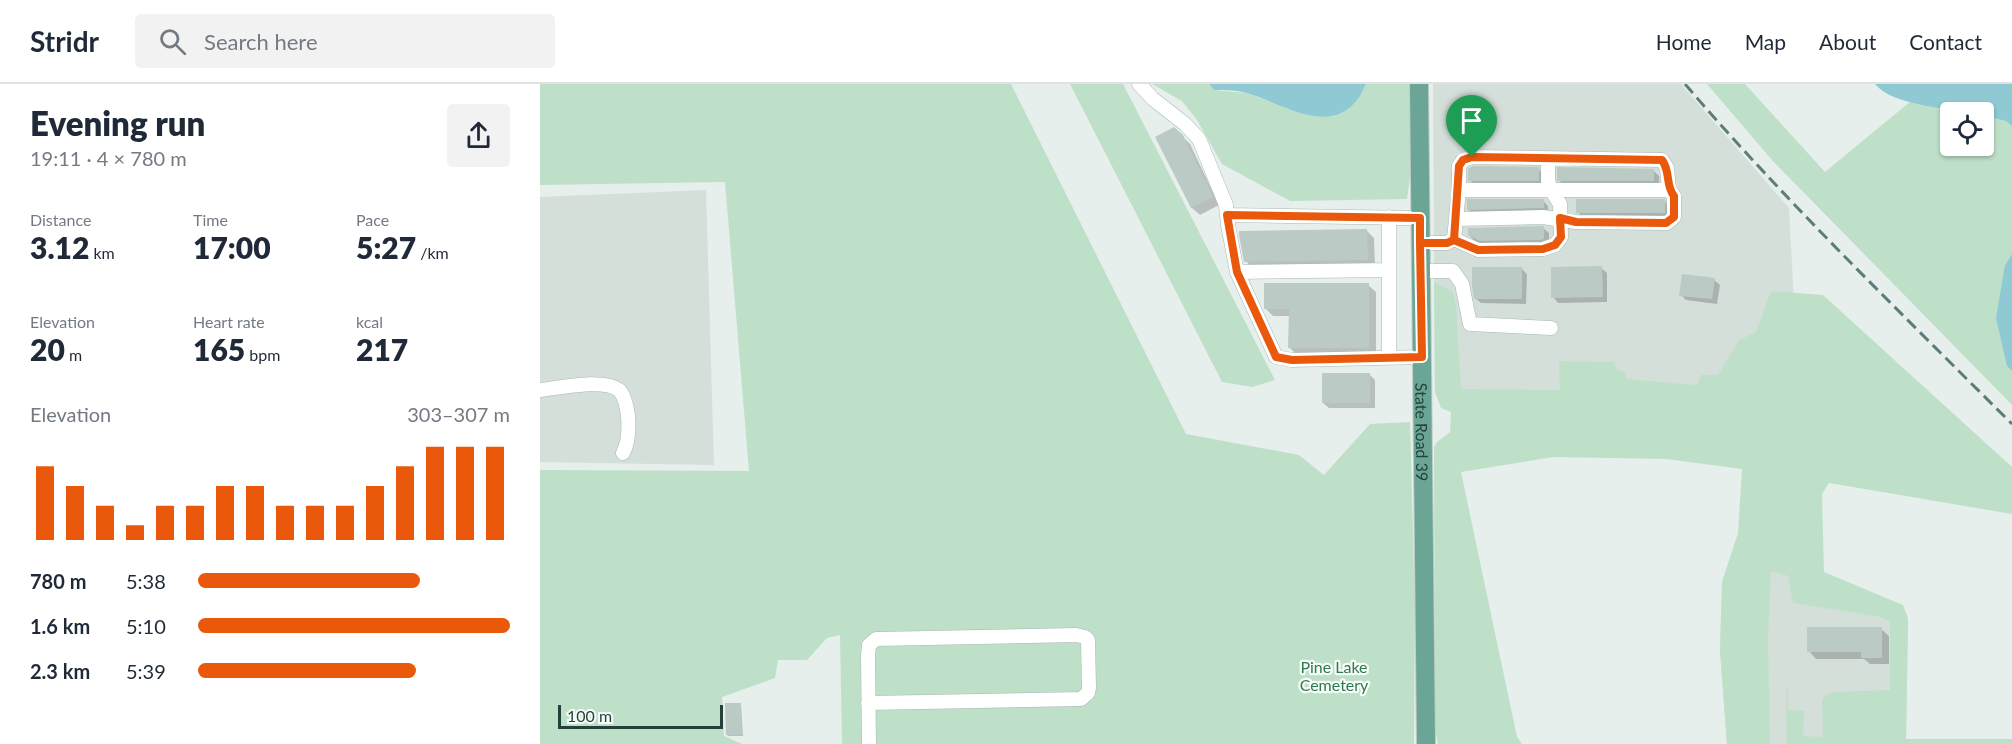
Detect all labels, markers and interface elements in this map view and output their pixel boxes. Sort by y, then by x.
search box [135,14,555,68]
text: Stridr [30,24,99,58]
icon: search [156,25,189,58]
text: Search here [204,28,318,55]
text: Home [1656,29,1712,54]
text: Map [1745,29,1786,54]
text: About [1819,29,1876,54]
text: Contact [1909,29,1982,54]
pin [1446,95,1497,157]
map controls [1940,102,1994,156]
button: locate [1940,102,1994,156]
text: Evening run [30,103,205,143]
button: share [447,104,510,167]
icon: arrive [1455,104,1488,137]
text: 19:11 · 4 × 780 m [30,146,187,170]
text: Distance [30,210,91,229]
text: Time [193,210,228,229]
text: Pace [356,210,389,229]
text: 3.12 [30,229,89,265]
text: 17:00 [193,229,271,265]
text: 5:27 [356,229,416,265]
text: km [89,243,115,262]
text: /km [416,243,449,262]
text: Elevation [30,312,95,331]
text: Heart rate [193,312,265,331]
text: kcal [356,312,383,331]
text: 20 [30,331,65,367]
text: 165 [193,331,245,367]
text: 217 [356,331,408,367]
text: m [65,345,82,364]
text: bpm [245,345,280,364]
street label: State Road 39 [1413,383,1433,481]
text: Elevation [30,402,111,426]
text: 303–307 m [407,402,510,426]
text: 780 m [30,569,86,593]
text: 5:38 [126,569,166,593]
text: 1.6 km [30,614,90,638]
text: 5:10 [126,614,166,638]
park label: Pine Lake Cemetery [1300,657,1369,694]
text: 2.3 km [30,659,90,683]
text: 5:39 [126,659,166,683]
scale bar [558,702,723,730]
text: 100 m [567,706,612,725]

